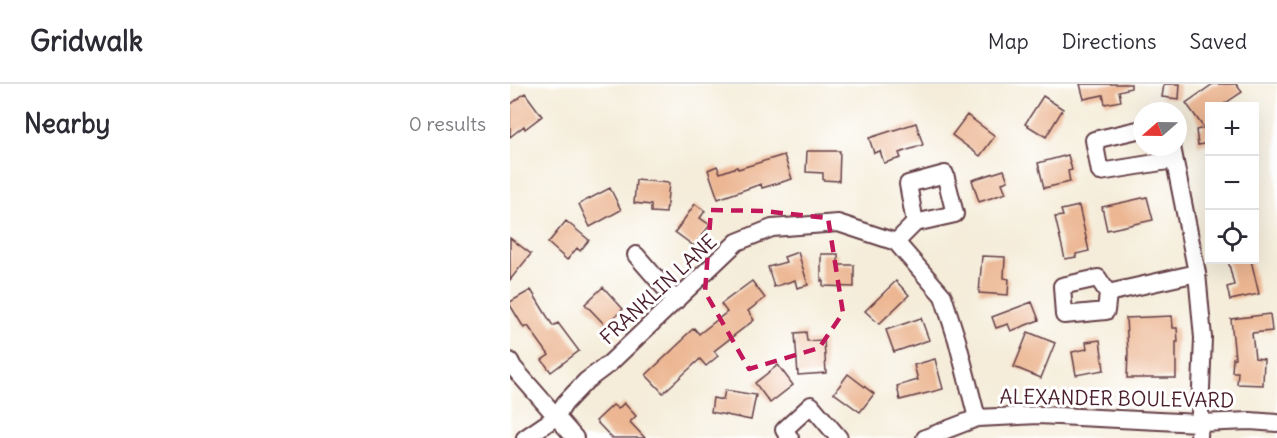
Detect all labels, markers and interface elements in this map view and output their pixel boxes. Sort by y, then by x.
text: Gridwalk [30,23,143,59]
text: Map [988,28,1029,55]
text: Directions [1062,28,1156,55]
text: Saved [1189,28,1247,55]
north arrow [1133,102,1187,156]
map controls [1205,102,1259,264]
button: + [1205,102,1259,156]
text: Nearby [24,107,110,140]
text: 0 results [409,111,486,136]
button: − [1205,156,1259,210]
button: locate [1205,210,1259,264]
street label: FRANKLIN LANE [594,229,722,349]
street label: ALEXANDER BOULEVARD [999,383,1235,413]

